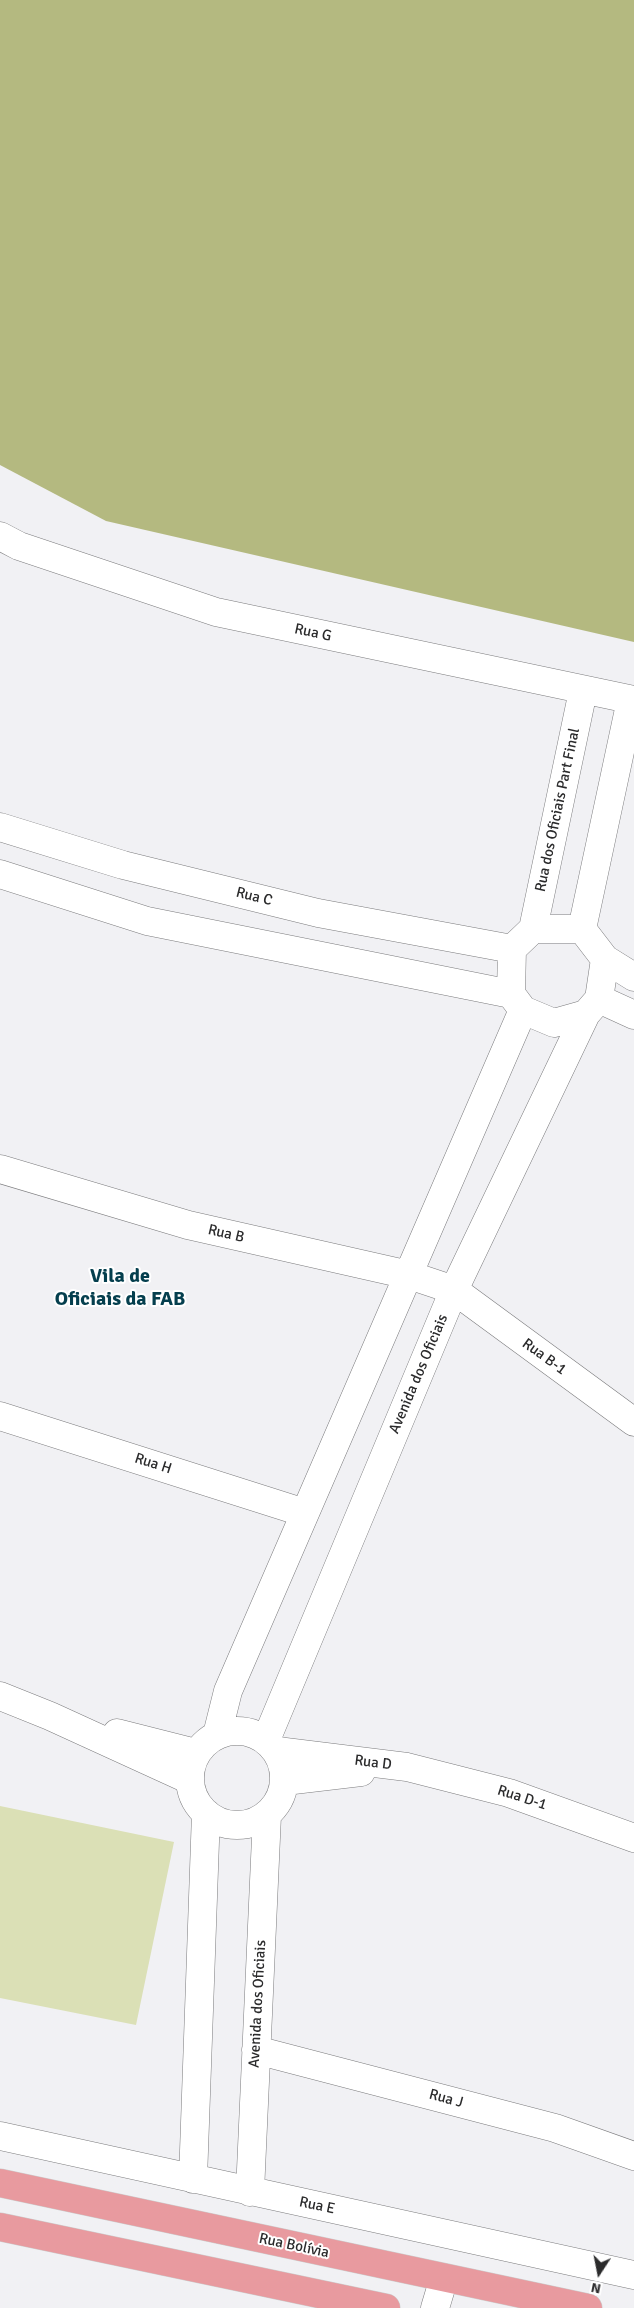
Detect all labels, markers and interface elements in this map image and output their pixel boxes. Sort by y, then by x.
street label: Rua G [293,620,333,646]
street label: Rua dos Oficiais Part Final [532,726,584,894]
street label: Rua C [234,884,274,910]
street label: Rua B [206,1221,246,1247]
district label: Vila de Oficiais da FAB [55,1265,185,1312]
street label: Avenida dos Oficiais [386,1312,452,1436]
street label: Rua B-1 [518,1335,570,1379]
street label: Rua H [132,1450,174,1478]
street label: Rua D [353,1752,393,1774]
street label: Rua D-1 [495,1782,549,1814]
street label: Avenida dos Oficiais [246,1940,270,2068]
street label: Rua J [427,2086,465,2112]
street label: Rua E [297,2193,337,2219]
street label: Rua Bolívia [257,2230,331,2262]
north arrow [574,2248,624,2298]
text: N [590,2279,602,2297]

